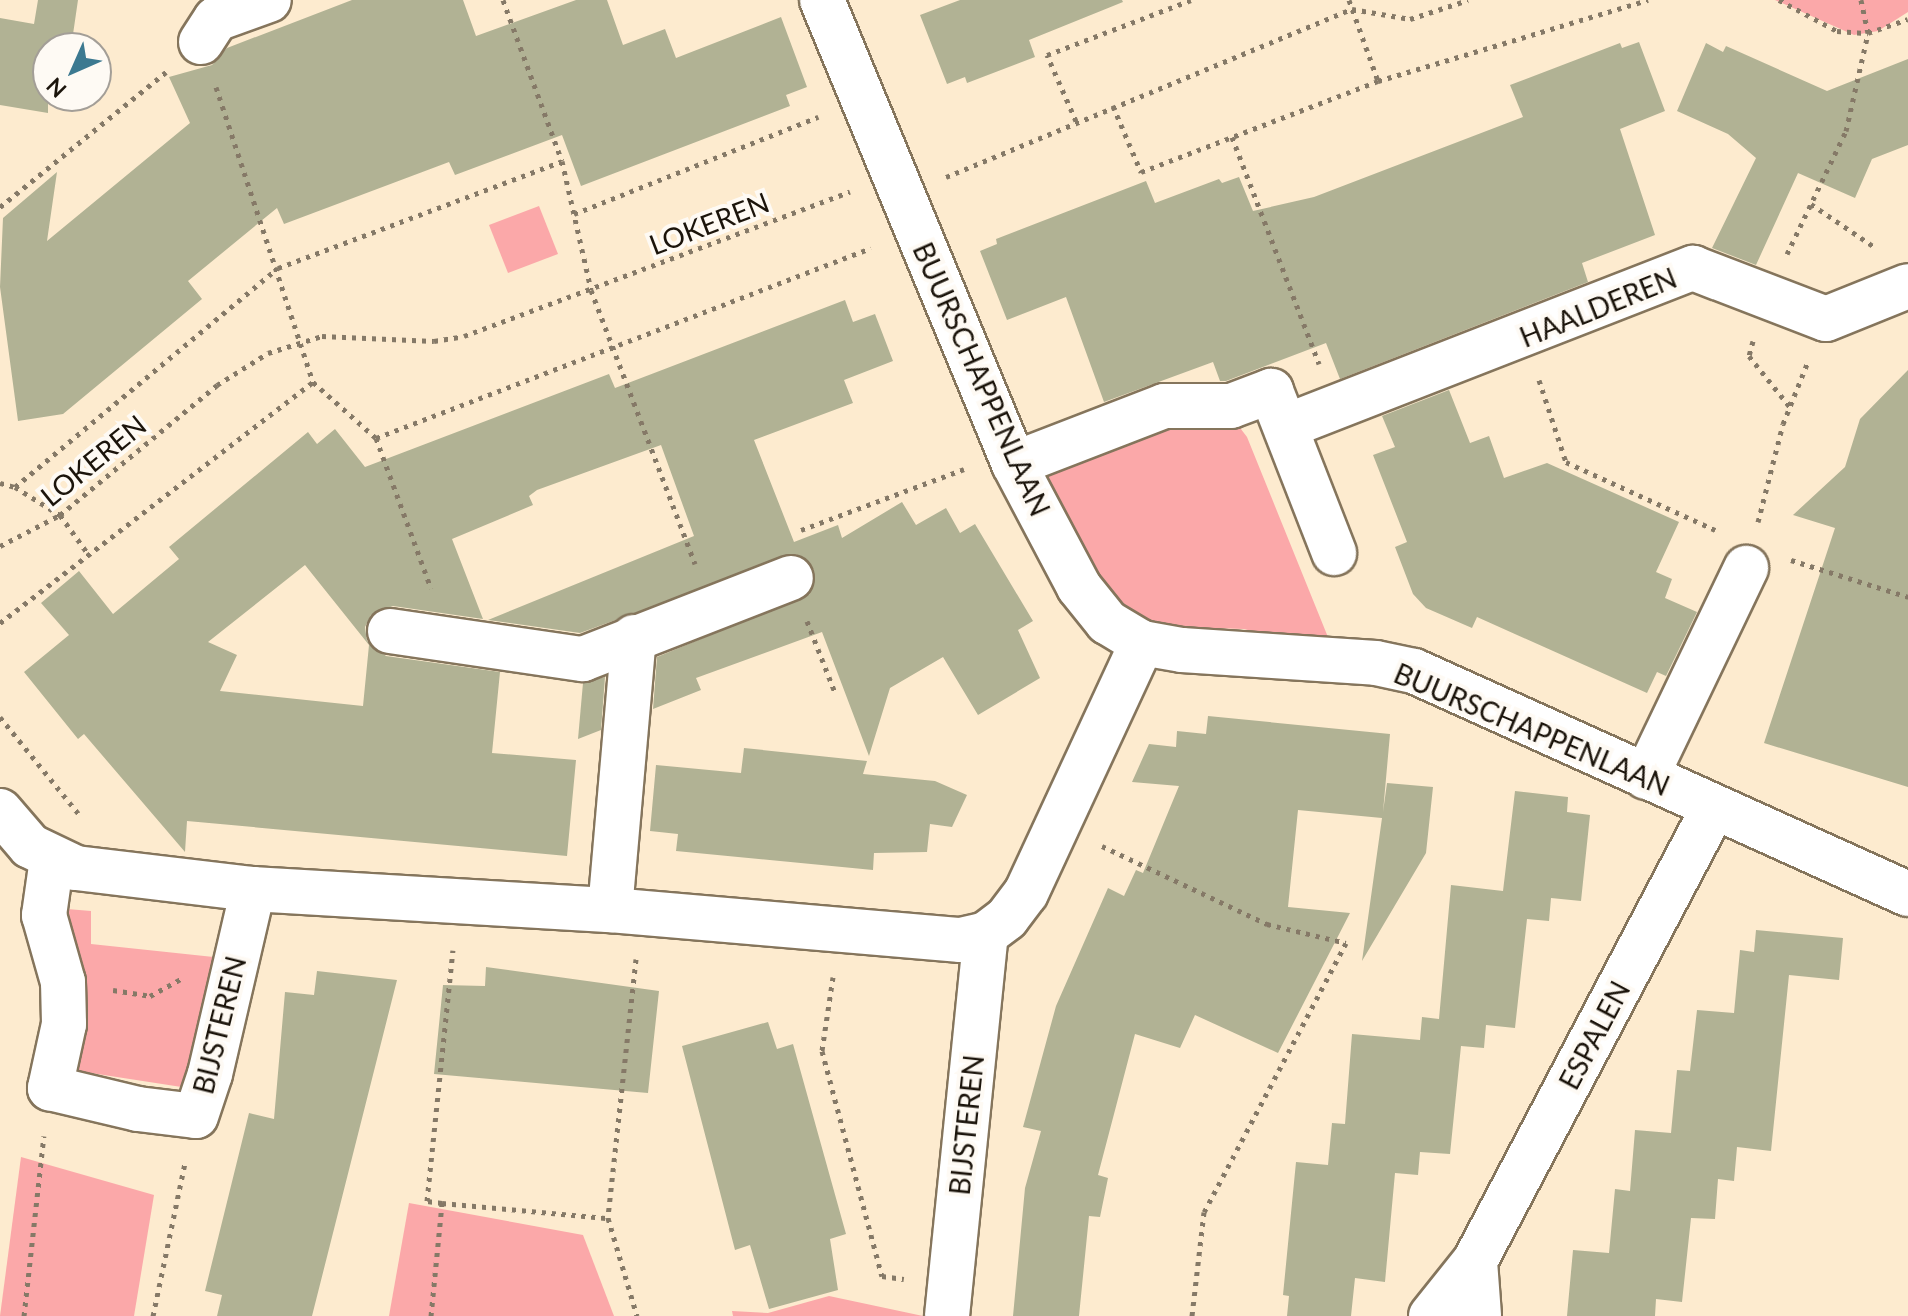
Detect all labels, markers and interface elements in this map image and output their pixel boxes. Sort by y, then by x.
north arrow [32,32,112,112]
text: N [41,72,72,103]
street label: LOKEREN [644,185,774,261]
street label: BUURSCHAPPENLAAN [906,237,1058,521]
street label: HAALDEREN [1515,260,1681,354]
street label: LOKEREN [34,407,152,513]
street label: BUURSCHAPPENLAAN [1389,656,1675,802]
street label: BIJSTEREN [186,953,252,1097]
street label: ESPALEN [1552,975,1636,1095]
street label: BIJSTEREN [942,1053,990,1197]

